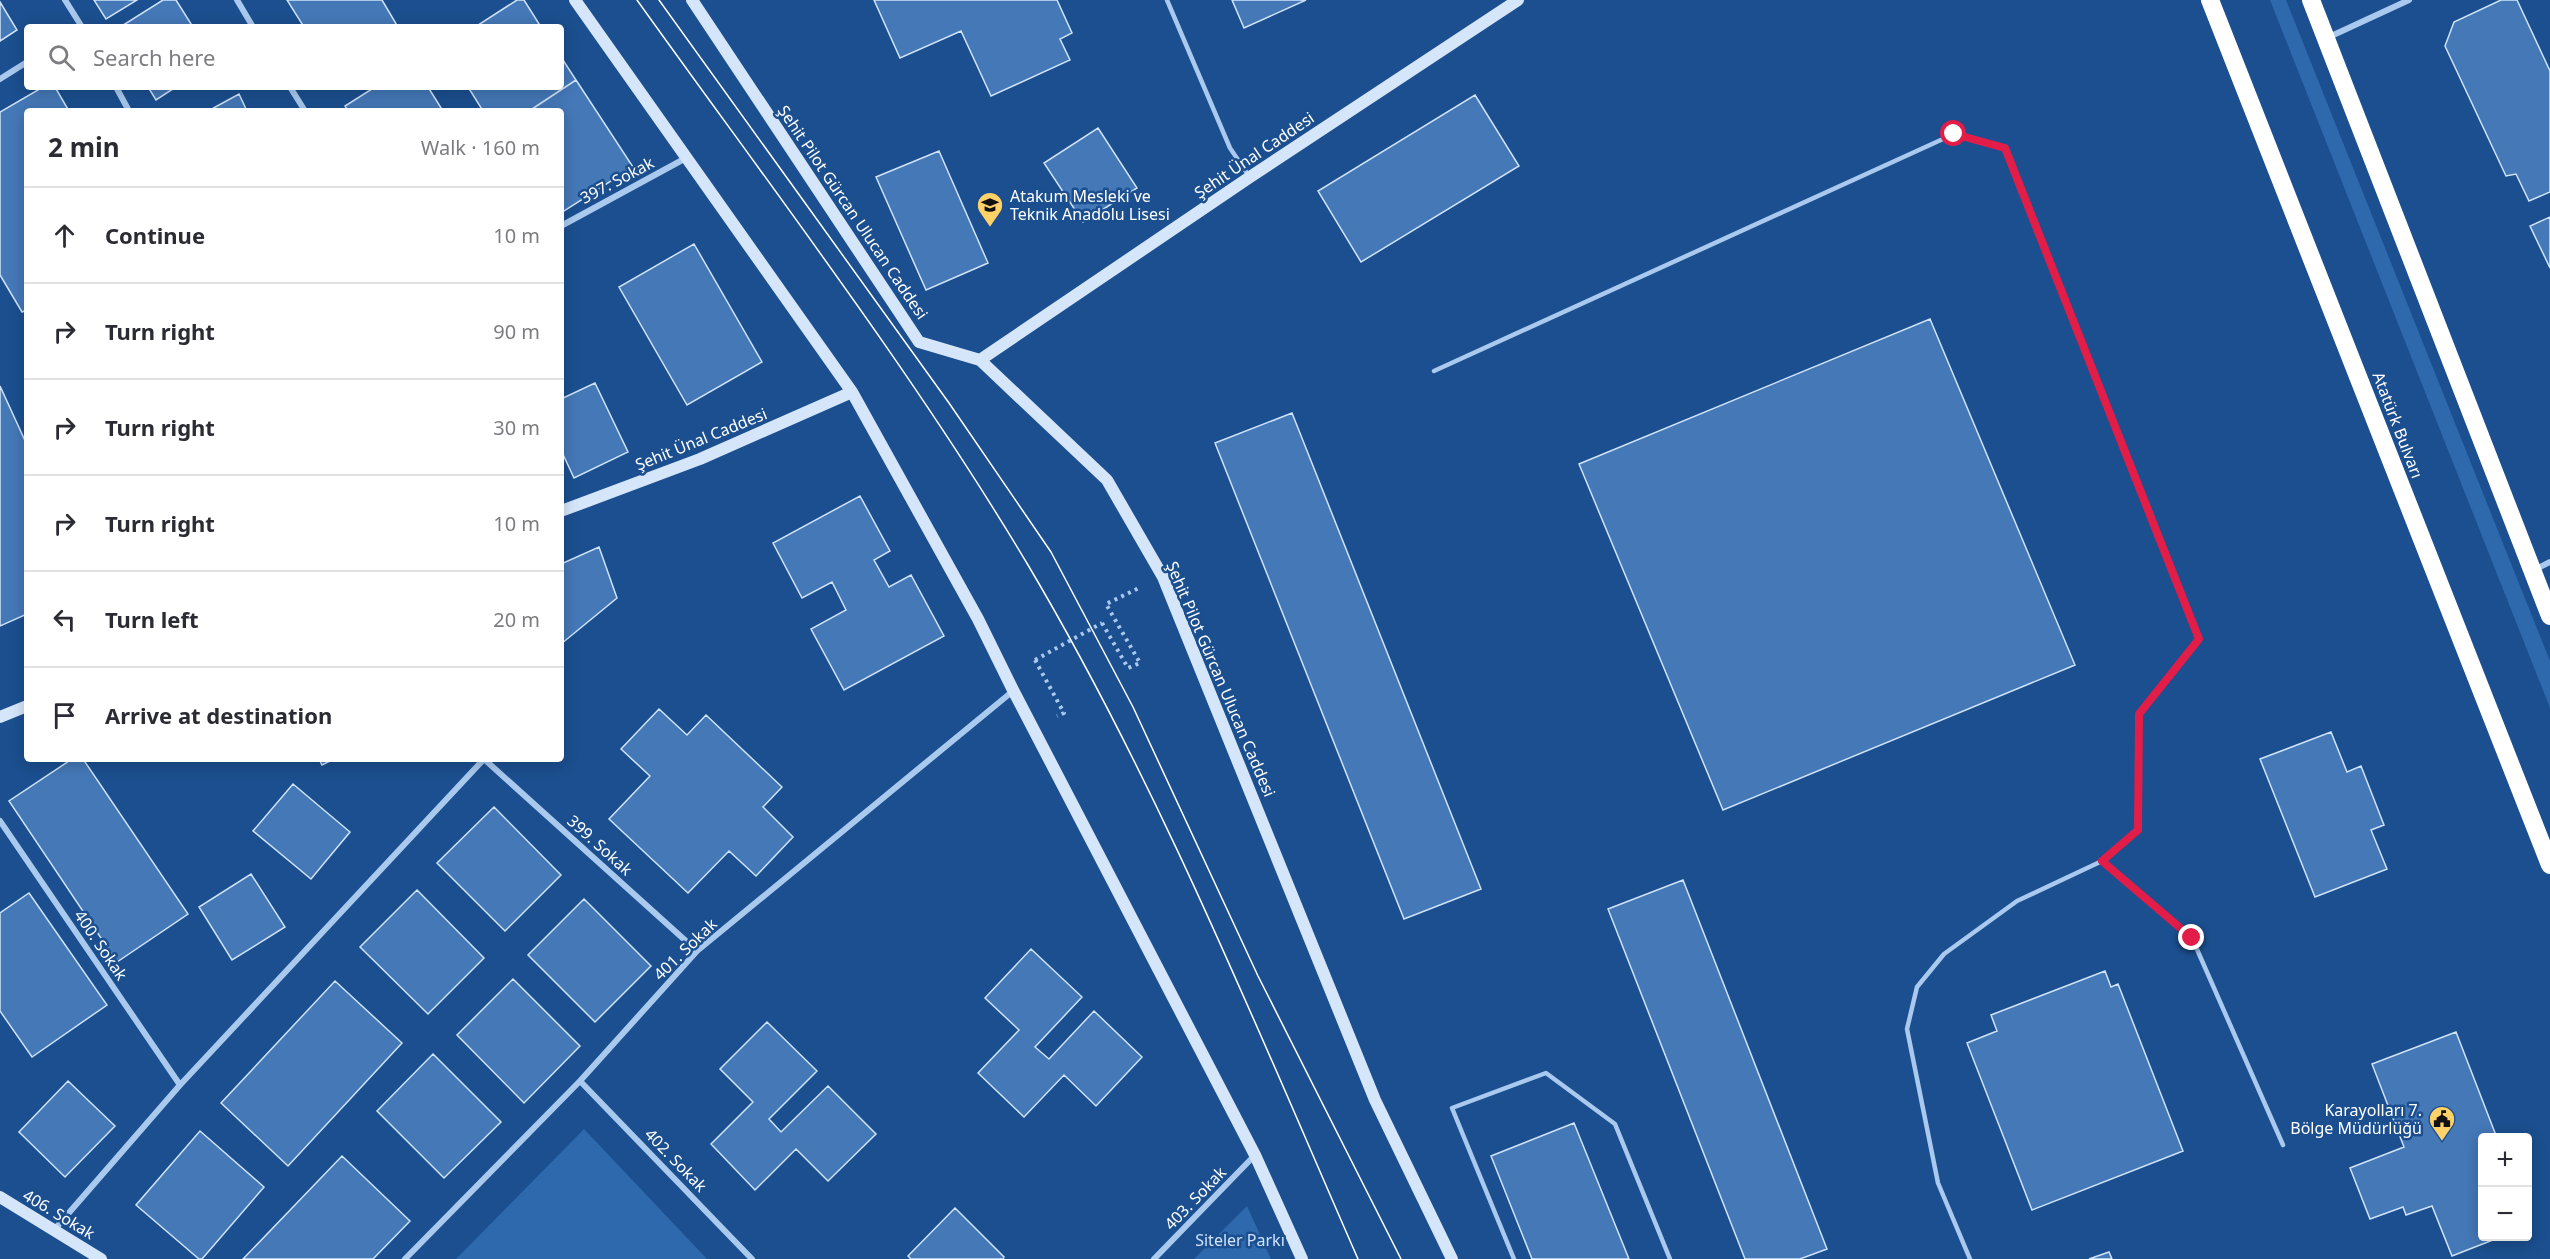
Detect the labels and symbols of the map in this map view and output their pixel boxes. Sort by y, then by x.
street label: Şehit Pilot Gürcan Ulucan Caddesi [773,101,933,323]
street label: Şehit Ünal Caddesi [1190,107,1318,203]
route start [1940,120,1966,146]
street label: 397. Sokak [576,151,658,209]
place label: Atakum Mesleki ve Teknik Anadolu Lisesi [1010,185,1170,225]
school or university icon: Atakum Mesleki ve Teknik Anadolu Lisesi [975,190,1005,228]
street label: Atatürk Bulvarı [2368,369,2428,481]
street label: Şehit Ünal Caddesi [632,403,770,475]
street label: Şehit Pilot Gürcan Ulucan Caddesi [1161,558,1281,800]
street label: 399. Sokak [563,810,638,880]
street label: 400. Sokak [69,906,133,985]
street label: 401. Sokak [648,913,722,985]
route end [2178,924,2204,950]
place label: Karayolları 7. Bölge Müdürlüğü [2290,1099,2422,1139]
public building icon: Karayolları 7. Bölge Müdürlüğü [2427,1104,2457,1142]
street label: 402. Sokak [640,1123,712,1197]
street label: 403. Sokak [1159,1161,1231,1235]
street label: 406. Sokak [19,1184,100,1244]
park label: Siteler Parkı [1195,1229,1285,1251]

